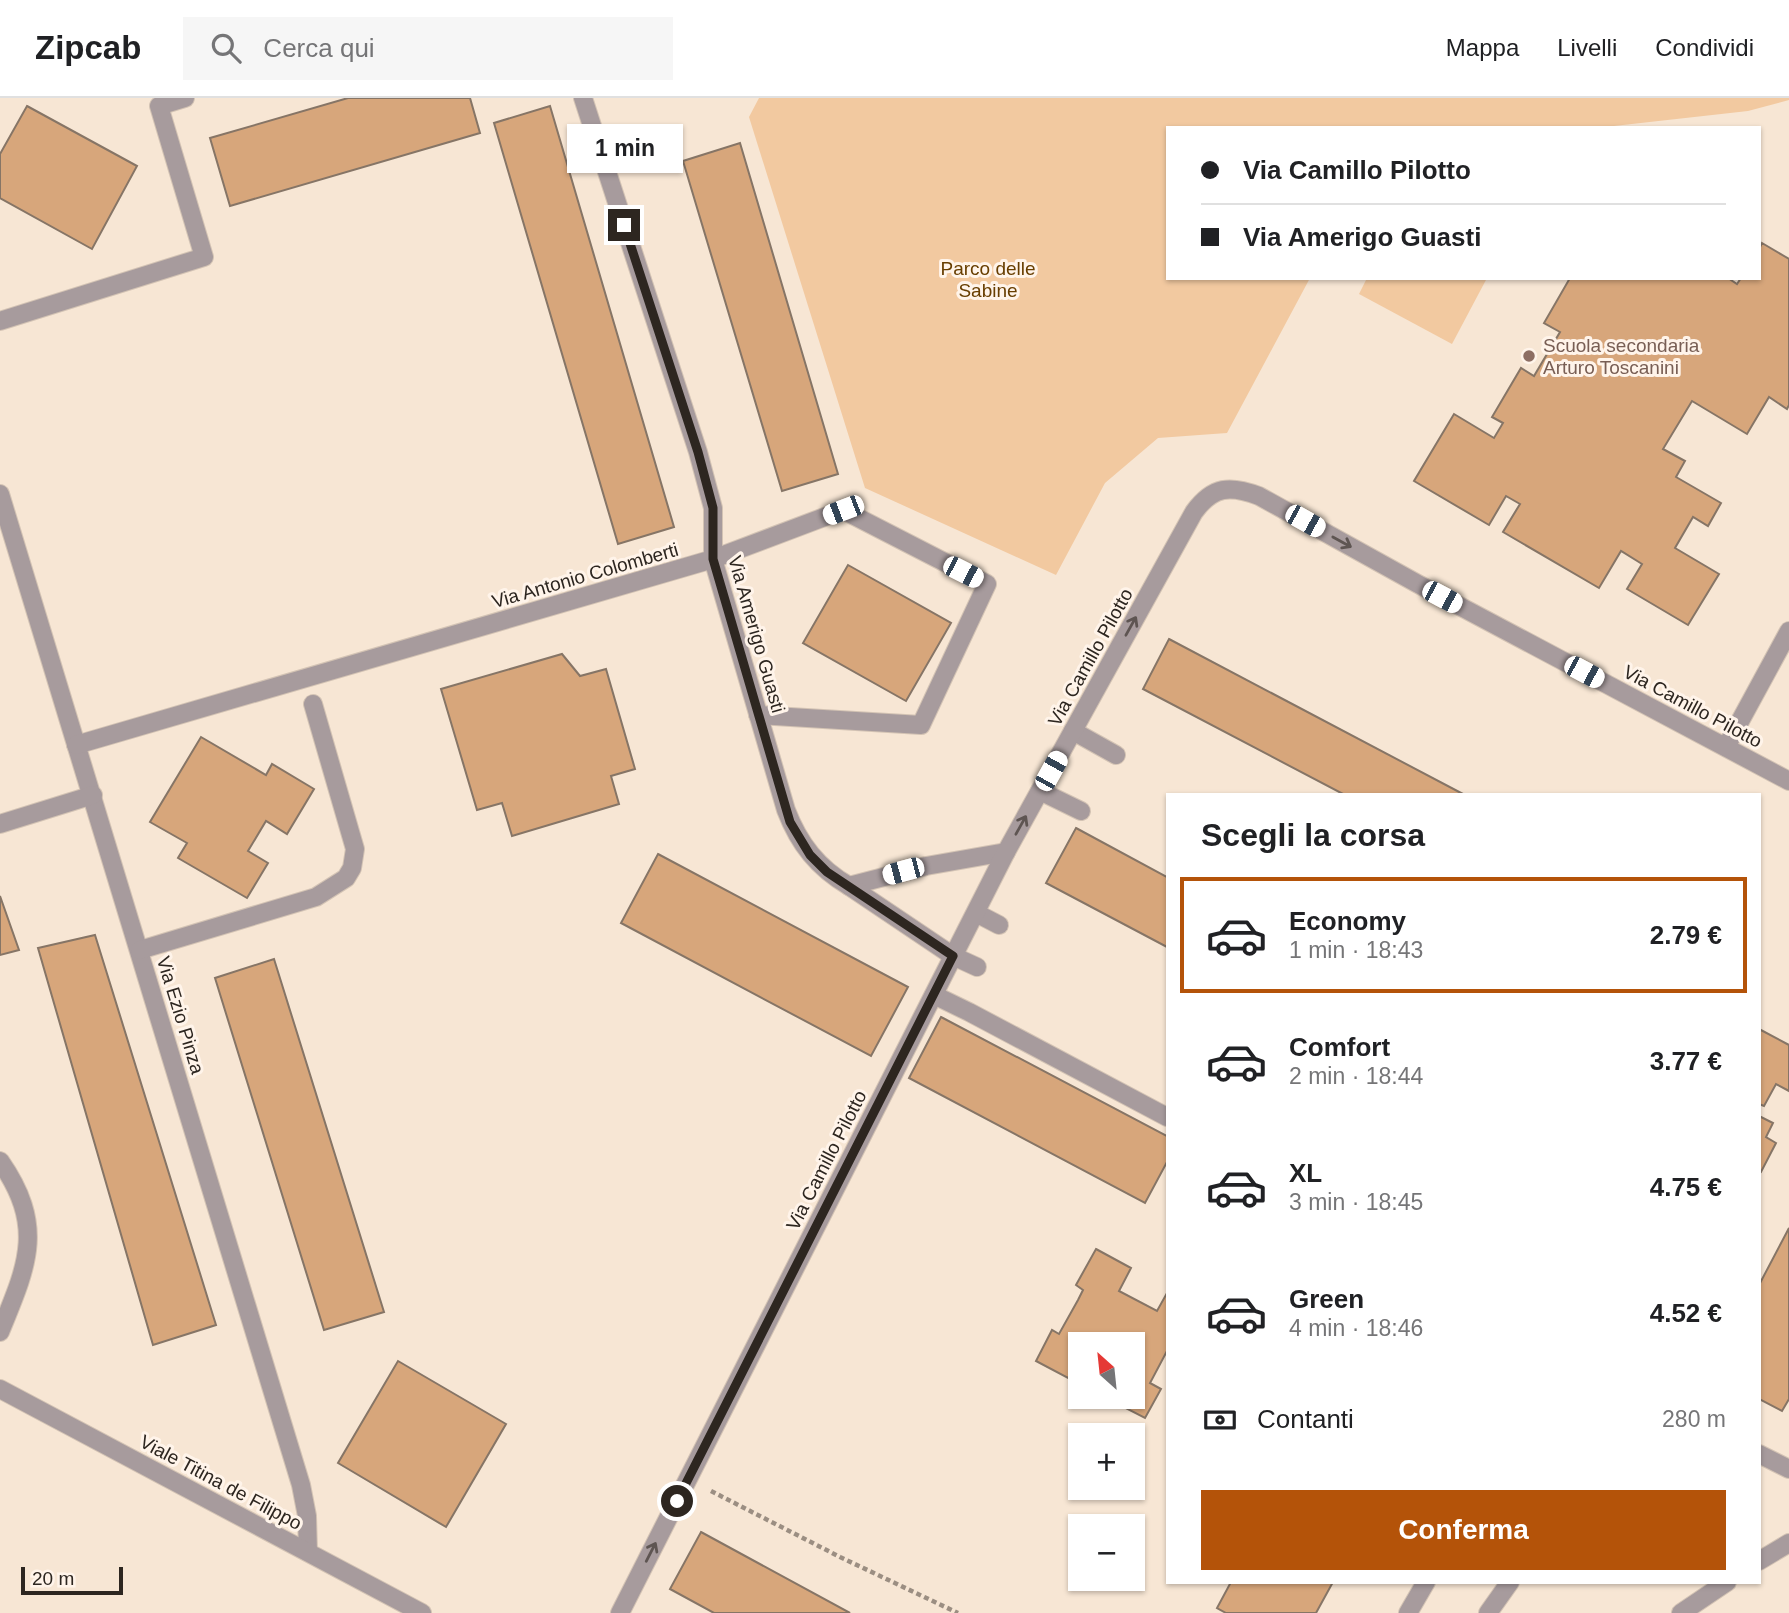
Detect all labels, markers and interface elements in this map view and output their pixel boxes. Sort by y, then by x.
search box [183,17,673,80]
text: Zipcab [35,29,141,66]
icon: search [207,29,245,67]
text: Cerca qui [263,33,375,63]
text: Mappa [1446,34,1519,61]
text: Livelli [1557,34,1617,61]
text: Condividi [1655,34,1754,61]
callout: 1 min [566,123,682,172]
text: 1 min [595,135,655,161]
text: Via Camillo Pilotto [1243,155,1471,185]
route end [608,209,640,241]
text: Via Amerigo Guasti [1243,222,1481,252]
park label: Parco delle Sabine [940,258,1036,301]
place label: Scuola secondaria Arturo Toscanini [1543,335,1700,378]
marker: Scuola secondaria Arturo Toscanini [1521,348,1537,364]
car [820,493,867,527]
car [1282,502,1329,540]
one-way arrow [1331,536,1352,549]
street label: Via Antonio Colomberti [490,539,681,612]
street label: Via Amerigo Guasti [724,553,789,715]
car [940,553,987,591]
car [1419,578,1466,616]
street label: Via Camillo Pilotto [1044,585,1137,730]
one-way arrow [1124,617,1138,637]
car [1561,653,1608,691]
street label: Via Camillo Pilotto [1620,661,1766,752]
car [1032,748,1071,794]
one-way arrow [1014,816,1028,836]
text: Scegli la corsa [1201,817,1425,853]
car [880,855,927,887]
icon: car [1205,904,1268,967]
text: Economy [1289,906,1406,936]
text: 2.79 € [1650,920,1722,950]
text: 1 min · 18:43 [1289,937,1423,963]
street label: Via Ezio Pinza [153,954,209,1077]
icon: car [1205,1030,1268,1093]
text: Comfort [1289,1032,1390,1062]
text: 3.77 € [1650,1046,1722,1076]
text: 2 min · 18:44 [1289,1063,1423,1089]
street label: Via Camillo Pilotto [782,1087,871,1234]
icon: car [1205,1156,1268,1219]
text: XL [1289,1158,1322,1188]
text: 4.75 € [1650,1172,1722,1202]
text: 3 min · 18:45 [1289,1189,1423,1215]
icon: car [1205,1282,1268,1345]
text: Green [1289,1284,1364,1314]
text: 4.52 € [1650,1298,1722,1328]
text: 4 min · 18:46 [1289,1315,1423,1341]
north arrow [1068,1332,1144,1409]
map controls [1068,1332,1145,1591]
icon: cash [1201,1401,1239,1439]
text: Contanti [1257,1404,1354,1434]
text: 280 m [1662,1406,1726,1432]
button: + [1068,1423,1145,1500]
street label: Viale Titina de Filippo [136,1431,305,1534]
route start [661,1485,693,1517]
button: Conferma [1201,1490,1726,1570]
button: − [1068,1514,1145,1591]
one-way arrow [644,1542,658,1563]
scale bar [21,1564,122,1596]
text: 20 m [32,1568,74,1589]

